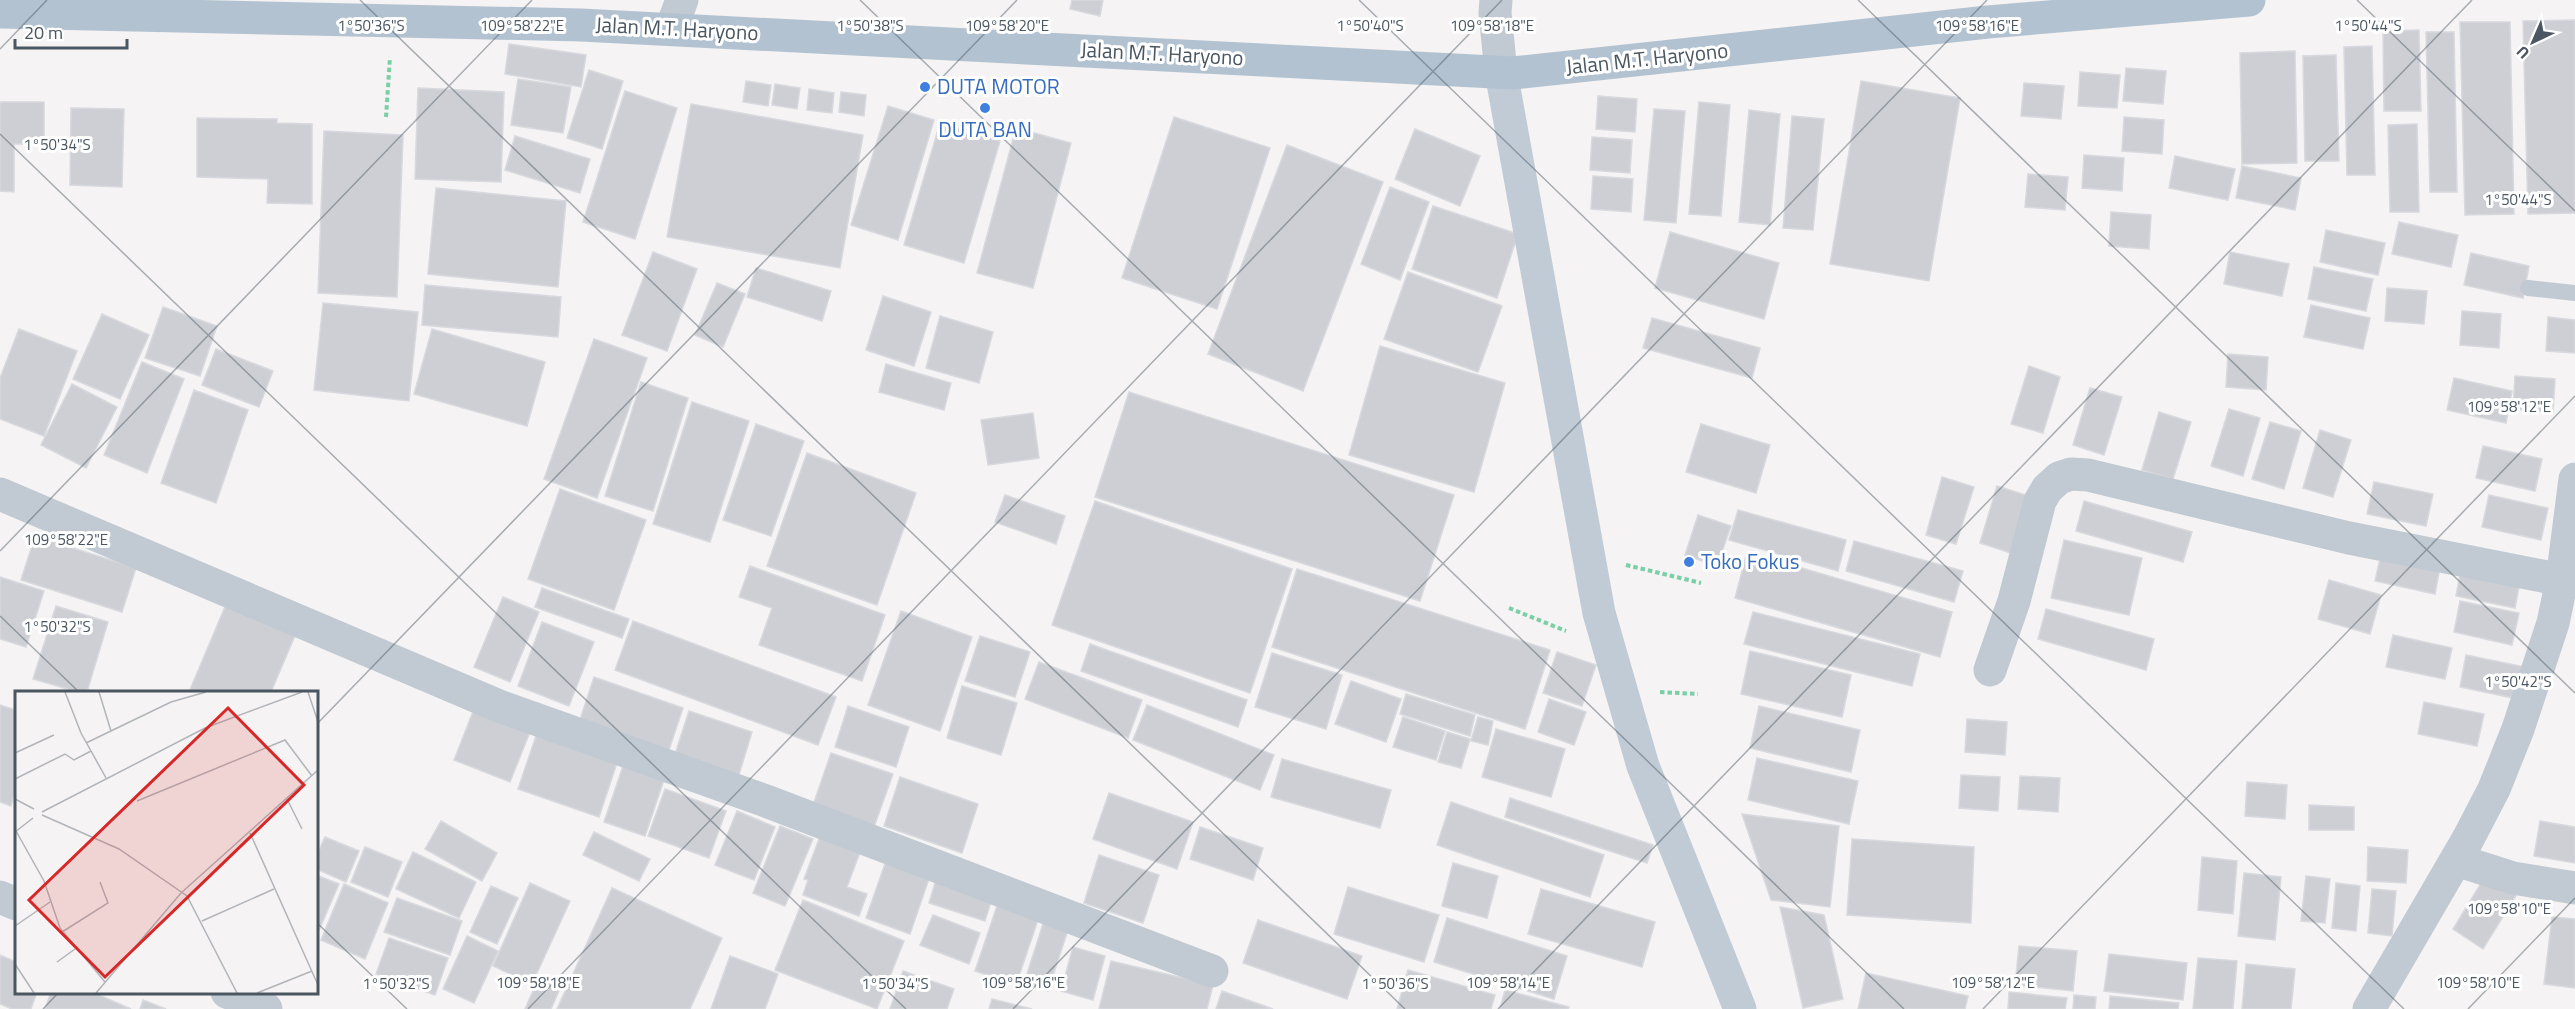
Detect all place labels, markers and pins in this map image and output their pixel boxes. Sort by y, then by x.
place label: DUTA MOTOR [937,70,1060,102]
marker: DUTA MOTOR [918,80,932,94]
marker: DUTA BAN [978,101,992,115]
place label: DUTA BAN [938,113,1032,145]
place label: Toko Fokus [1701,545,1799,577]
marker: Toko Fokus [1682,555,1696,569]

